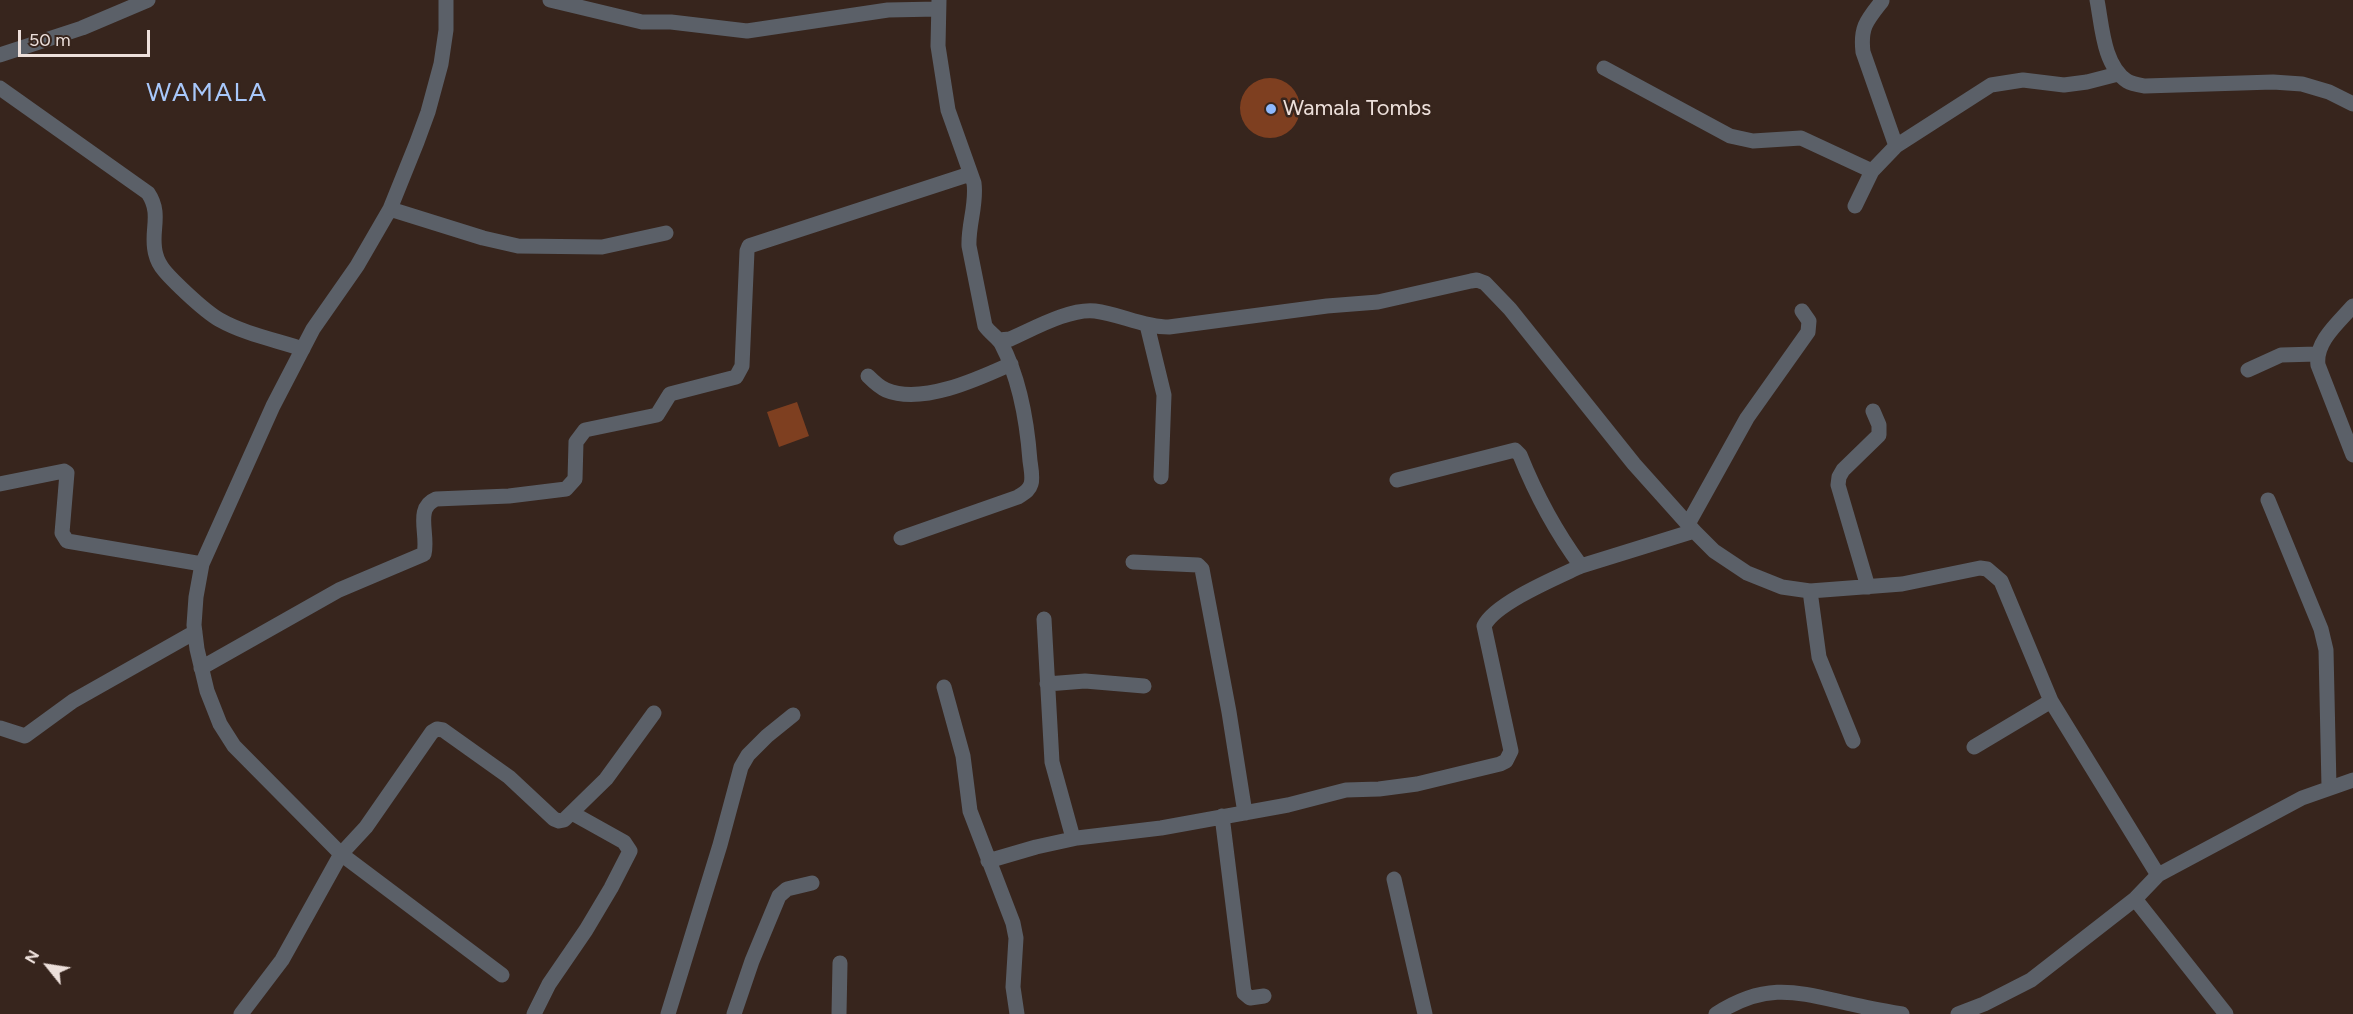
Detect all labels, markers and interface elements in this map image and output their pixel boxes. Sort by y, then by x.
scale bar [21,18,153,56]
text: 50 m [29,29,71,51]
district label: WAMALA [146,77,268,109]
place label: Wamala Tombs [1283,96,1431,122]
marker: Wamala Tombs [1264,102,1278,116]
north arrow [18,936,78,996]
text: N [21,947,43,967]

